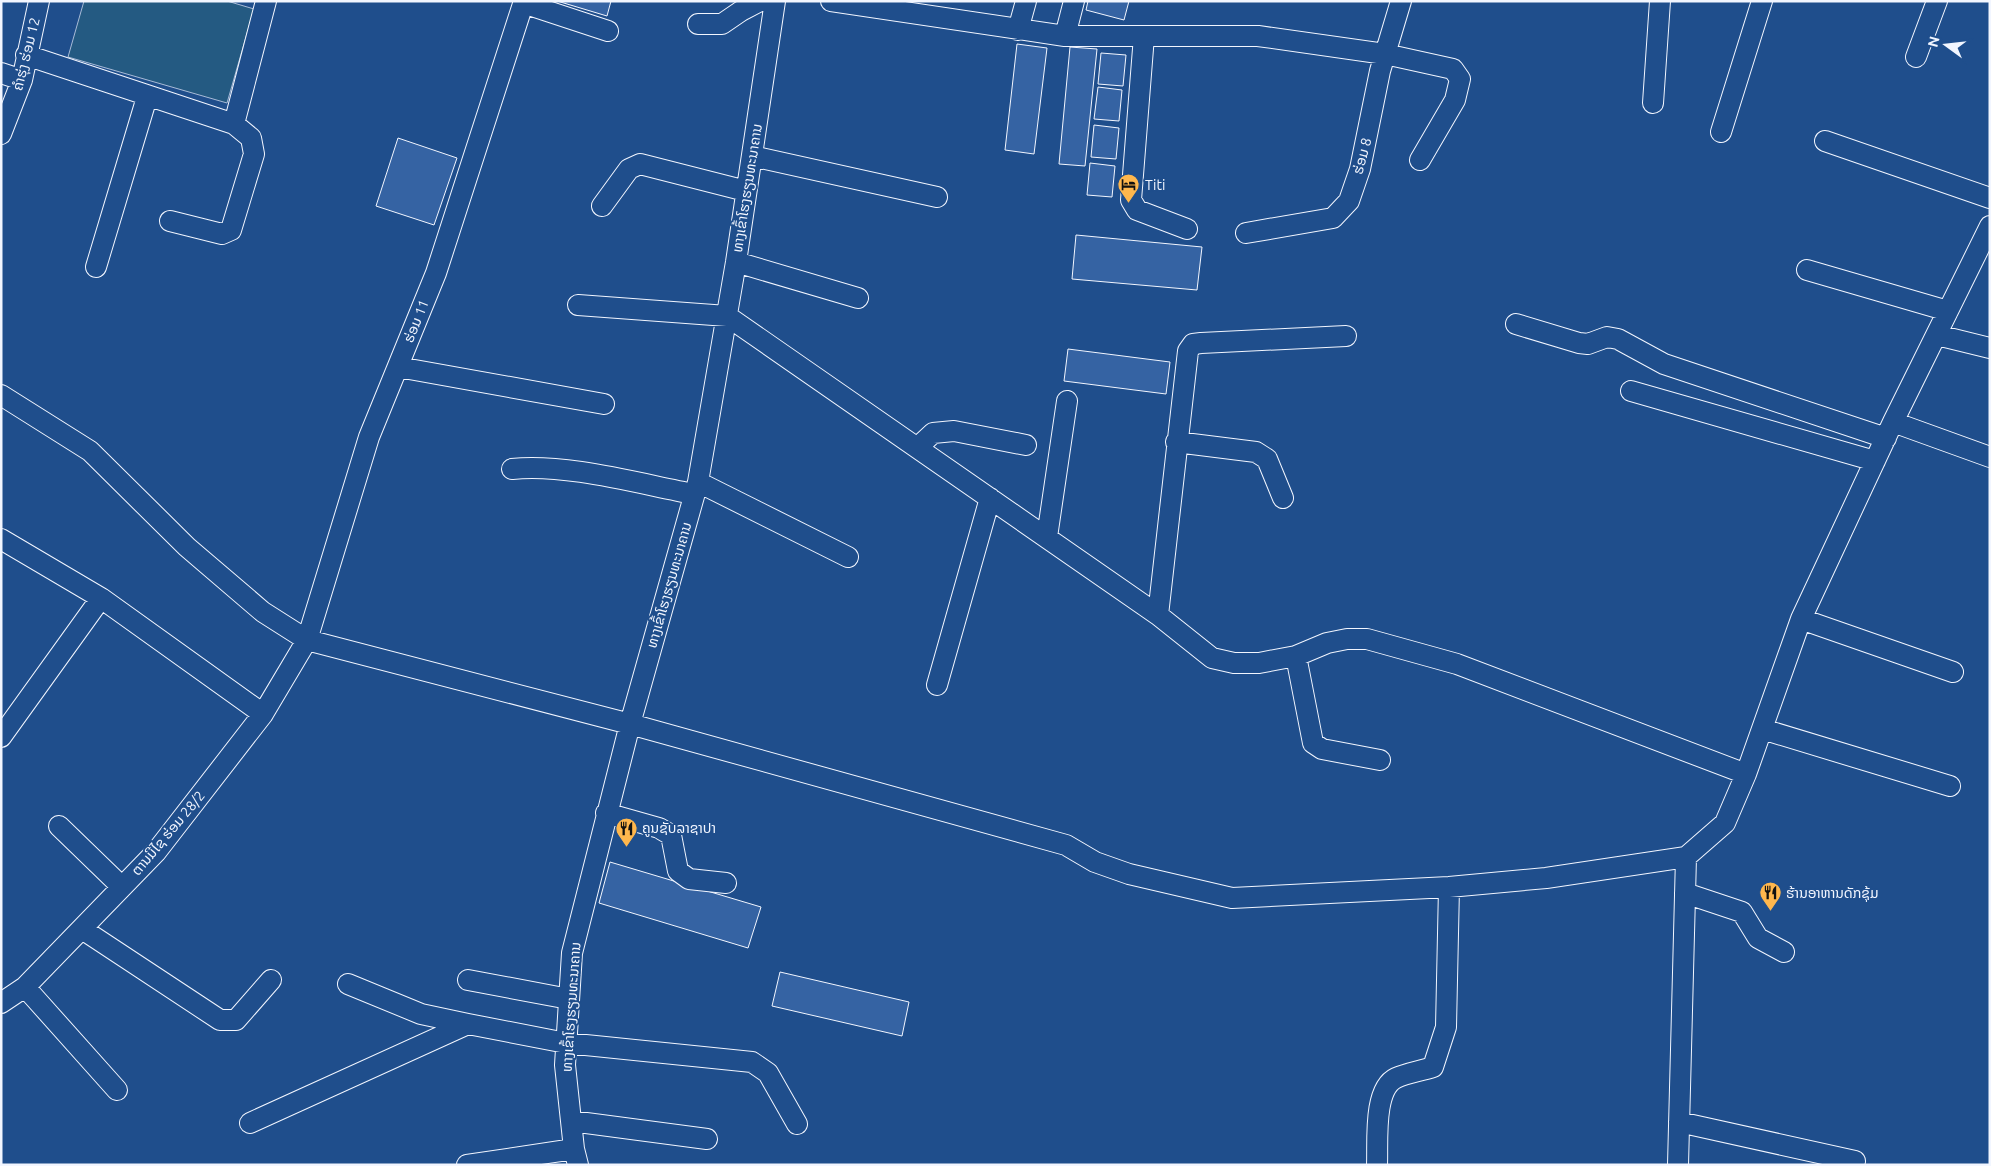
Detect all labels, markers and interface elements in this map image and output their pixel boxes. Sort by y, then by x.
street label: ຄໍາຮຸ່ງ ຮ່ອມ 12 [9,16,44,93]
north arrow [1921,20,1971,70]
text: N [1924,35,1943,49]
street label: ທາງເຂົ້າໂຮງຮຽນທະນາຄານ [727,122,766,254]
street label: ຮ່ອມ 8 [1349,136,1375,176]
hotel icon: Titi [1117,173,1141,204]
place label: Titi [1145,177,1165,193]
street label: ຮ່ອມ 11 [400,297,432,345]
street label: ທາງເຂົ້າໂຮງຮຽນທະນາຄານ [641,520,696,650]
street label: ຕານມີໄຊ ຮ່ອມ 28/2 [128,788,208,878]
restaurant icon: ຄູນຊັບລາຊາປາ [614,816,638,847]
place label: ຄູນຊັບລາຊາປາ [642,820,716,837]
restaurant icon: ຮ້ານອາຫານດັກຊຸ້ມ [1758,881,1782,912]
place label: ຮ້ານອາຫານດັກຊຸ້ມ [1786,885,1879,902]
street label: ທາງເຂົ້າໂຮງຮຽນທະນາຄານ [556,941,585,1073]

